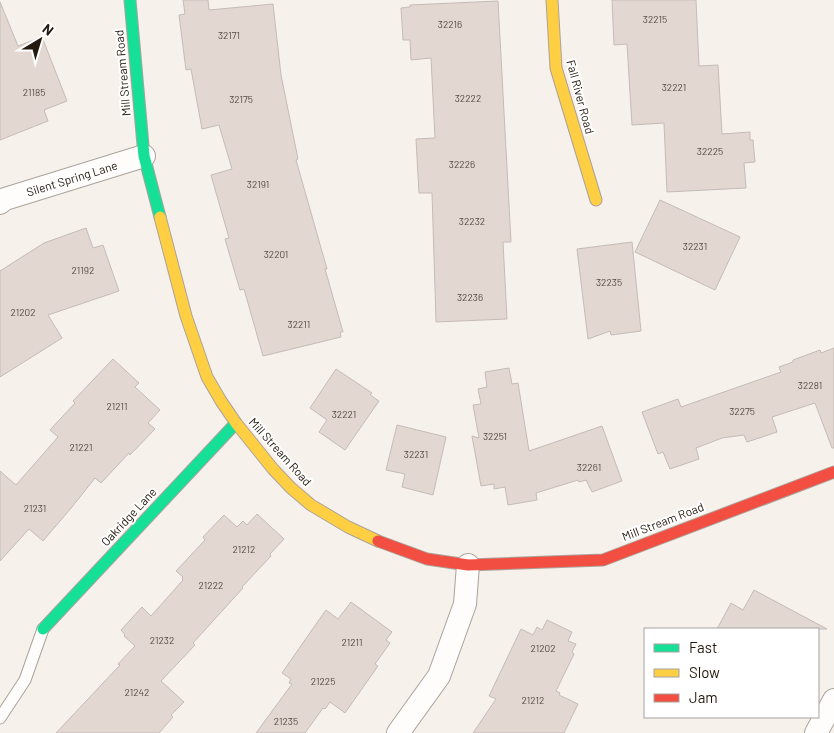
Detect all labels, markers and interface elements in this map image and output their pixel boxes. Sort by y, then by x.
house number: 32215 [643,13,667,25]
north arrow [15,15,65,65]
house number: 32216 [438,18,462,30]
text: N [39,20,57,39]
street label: Mill Stream Road [111,29,133,117]
house number: 32171 [218,29,240,41]
street label: Fall River Road [564,58,598,135]
house number: 32221 [662,81,686,93]
house number: 21185 [23,86,45,98]
house number: 32222 [455,92,481,104]
house number: 32175 [229,93,253,105]
house number: 32225 [697,145,723,157]
street label: Silent Spring Lane [24,158,119,199]
house number: 32226 [449,158,475,170]
house number: 32191 [247,178,269,190]
house number: 32232 [459,215,485,227]
house number: 32231 [683,240,707,252]
house number: 32201 [264,248,288,260]
house number: 21192 [72,264,94,276]
house number: 32235 [596,276,622,288]
house number: 32236 [457,291,483,303]
house number: 21202 [10,306,36,318]
house number: 32211 [288,318,310,330]
house number: 32281 [798,379,822,391]
house number: 21211 [107,400,127,412]
house number: 32275 [729,405,755,417]
house number: 32221 [332,408,356,420]
street label: Mill Stream Road [247,414,315,488]
house number: 32251 [483,430,507,442]
house number: 21221 [70,441,92,453]
house number: 32231 [404,448,428,460]
house number: 32261 [577,461,601,473]
street label: Oakridge Lane [98,484,159,548]
street label: Mill Stream Road [620,499,706,543]
house number: 21231 [24,502,46,514]
house number: 21212 [233,543,255,555]
house number: 21222 [199,579,223,591]
legend [644,628,819,718]
house number: 21232 [150,634,174,646]
house number: 21211 [342,636,362,648]
text: Fast [689,638,717,656]
house number: 21202 [530,642,556,654]
text: Slow [689,663,720,681]
house number: 21225 [311,675,335,687]
house number: 21242 [125,686,149,698]
text: Jam [689,688,718,706]
house number: 21212 [522,694,544,706]
house number: 21235 [274,715,298,727]

